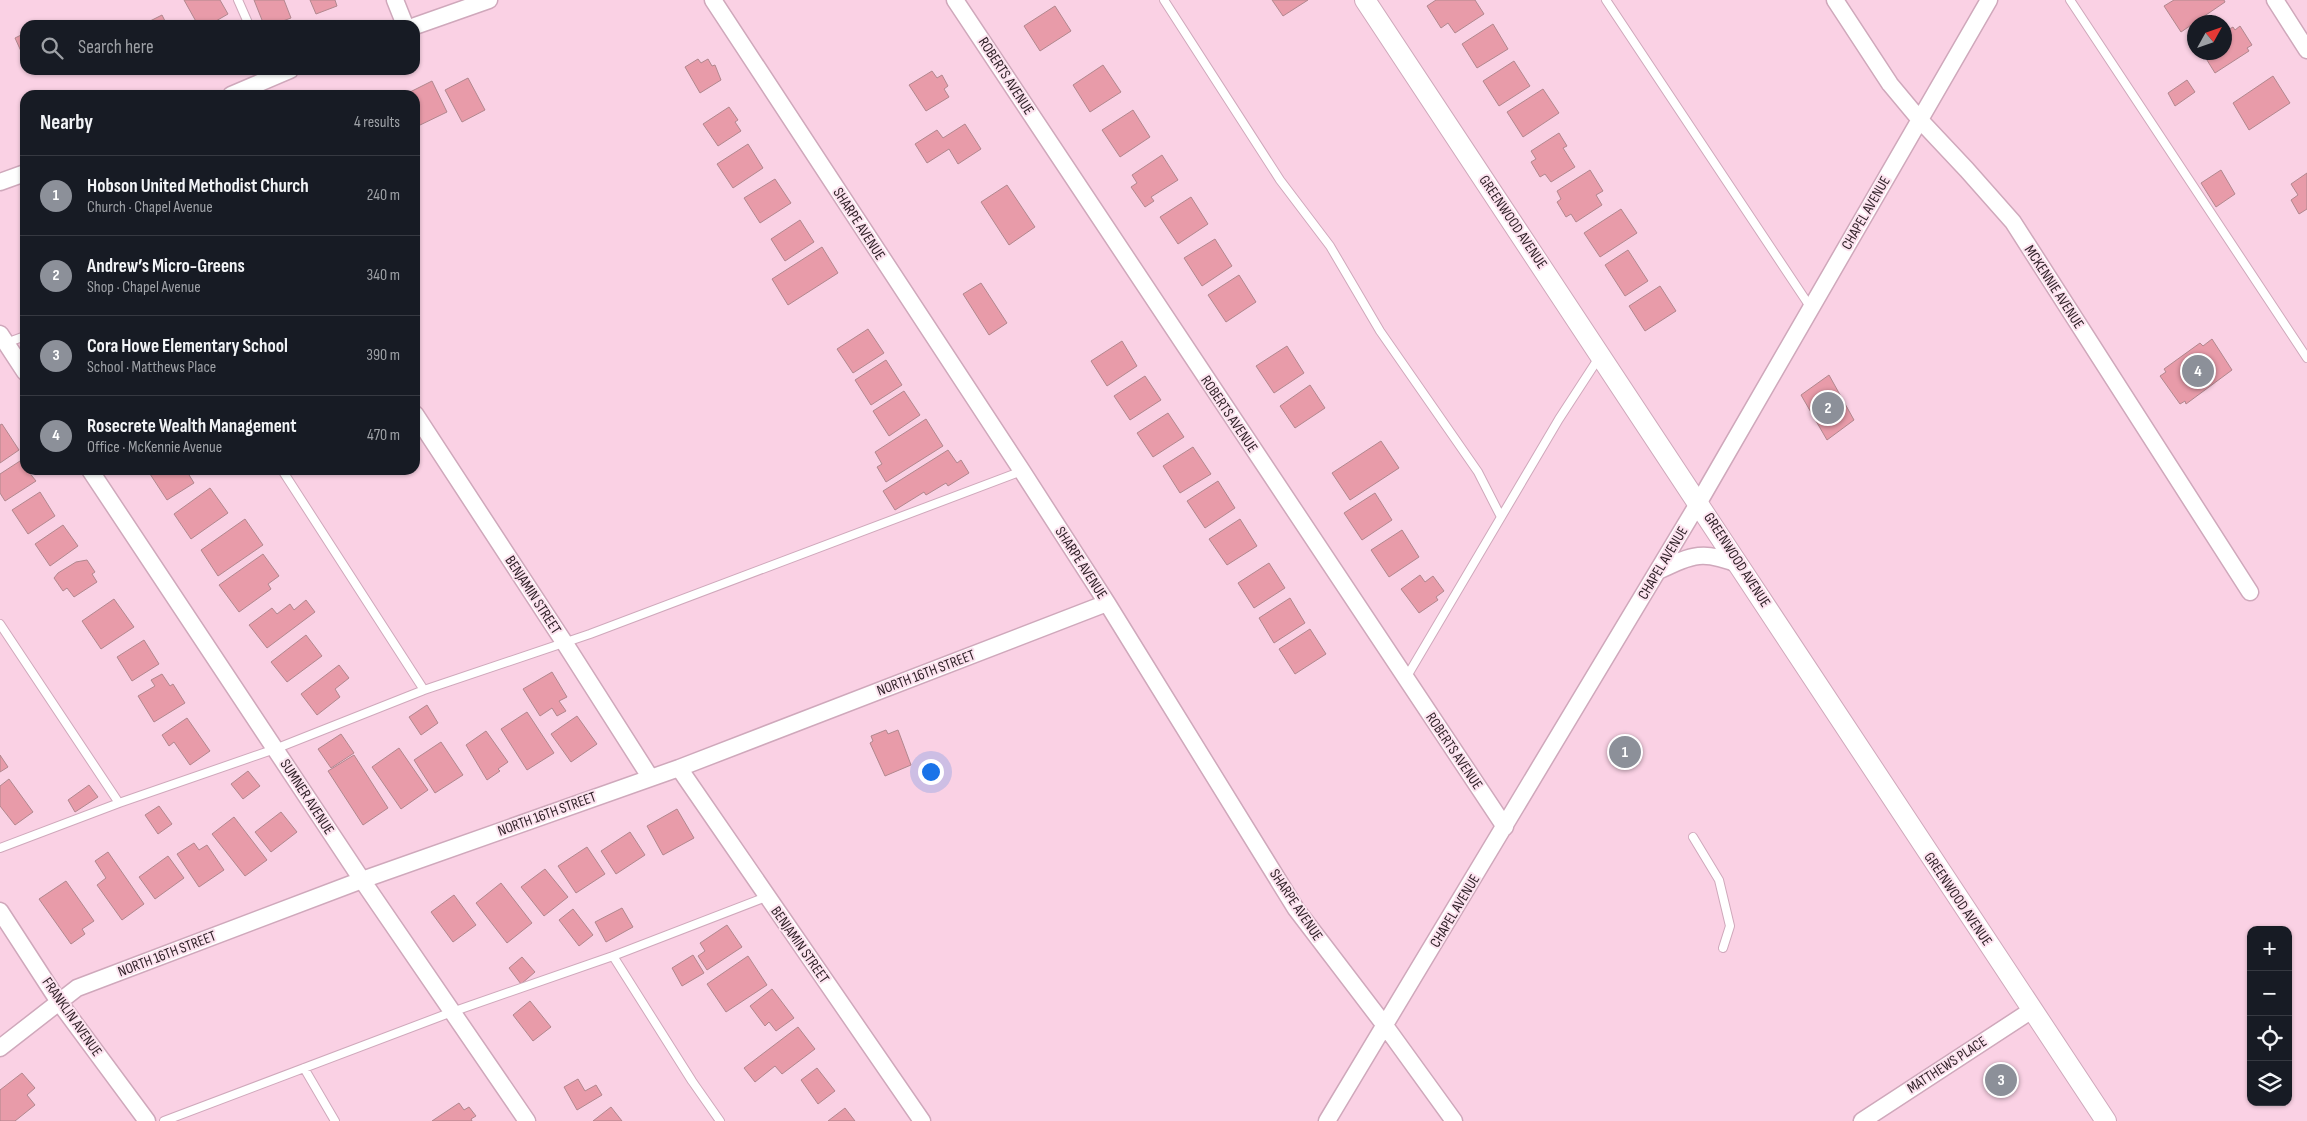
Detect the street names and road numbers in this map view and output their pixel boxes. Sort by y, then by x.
street label: ROBERTS AVENUE [974,34,1038,118]
street label: GREENWOOD AVENUE [1475,172,1551,272]
street label: CHAPEL AVENUE [1837,173,1895,253]
street label: SHARPE AVENUE [829,184,889,264]
street label: MCKENNIE AVENUE [2020,242,2088,332]
street label: ROBERTS AVENUE [1196,372,1262,456]
street label: GREENWOOD AVENUE [1699,509,1775,611]
street label: SHARPE AVENUE [1051,523,1111,603]
street label: CHAPEL AVENUE [1634,523,1692,603]
street label: BENJAMIN STREET [501,552,565,638]
street label: NORTH 16TH STREET [874,646,978,700]
street label: ROBERTS AVENUE [1421,709,1487,793]
street label: SUMNER AVENUE [276,756,338,838]
street label: NORTH 16TH STREET [495,787,599,841]
street label: GREENWOOD AVENUE [1920,849,1996,949]
street label: SHARPE AVENUE [1265,866,1327,944]
street label: CHAPEL AVENUE [1426,871,1484,951]
street label: BENJAMIN STREET [766,903,834,987]
street label: NORTH 16TH STREET [115,927,219,981]
street label: FRANKLIN AVENUE [38,974,106,1060]
street label: MATTHEWS PLACE [1904,1032,1990,1098]

